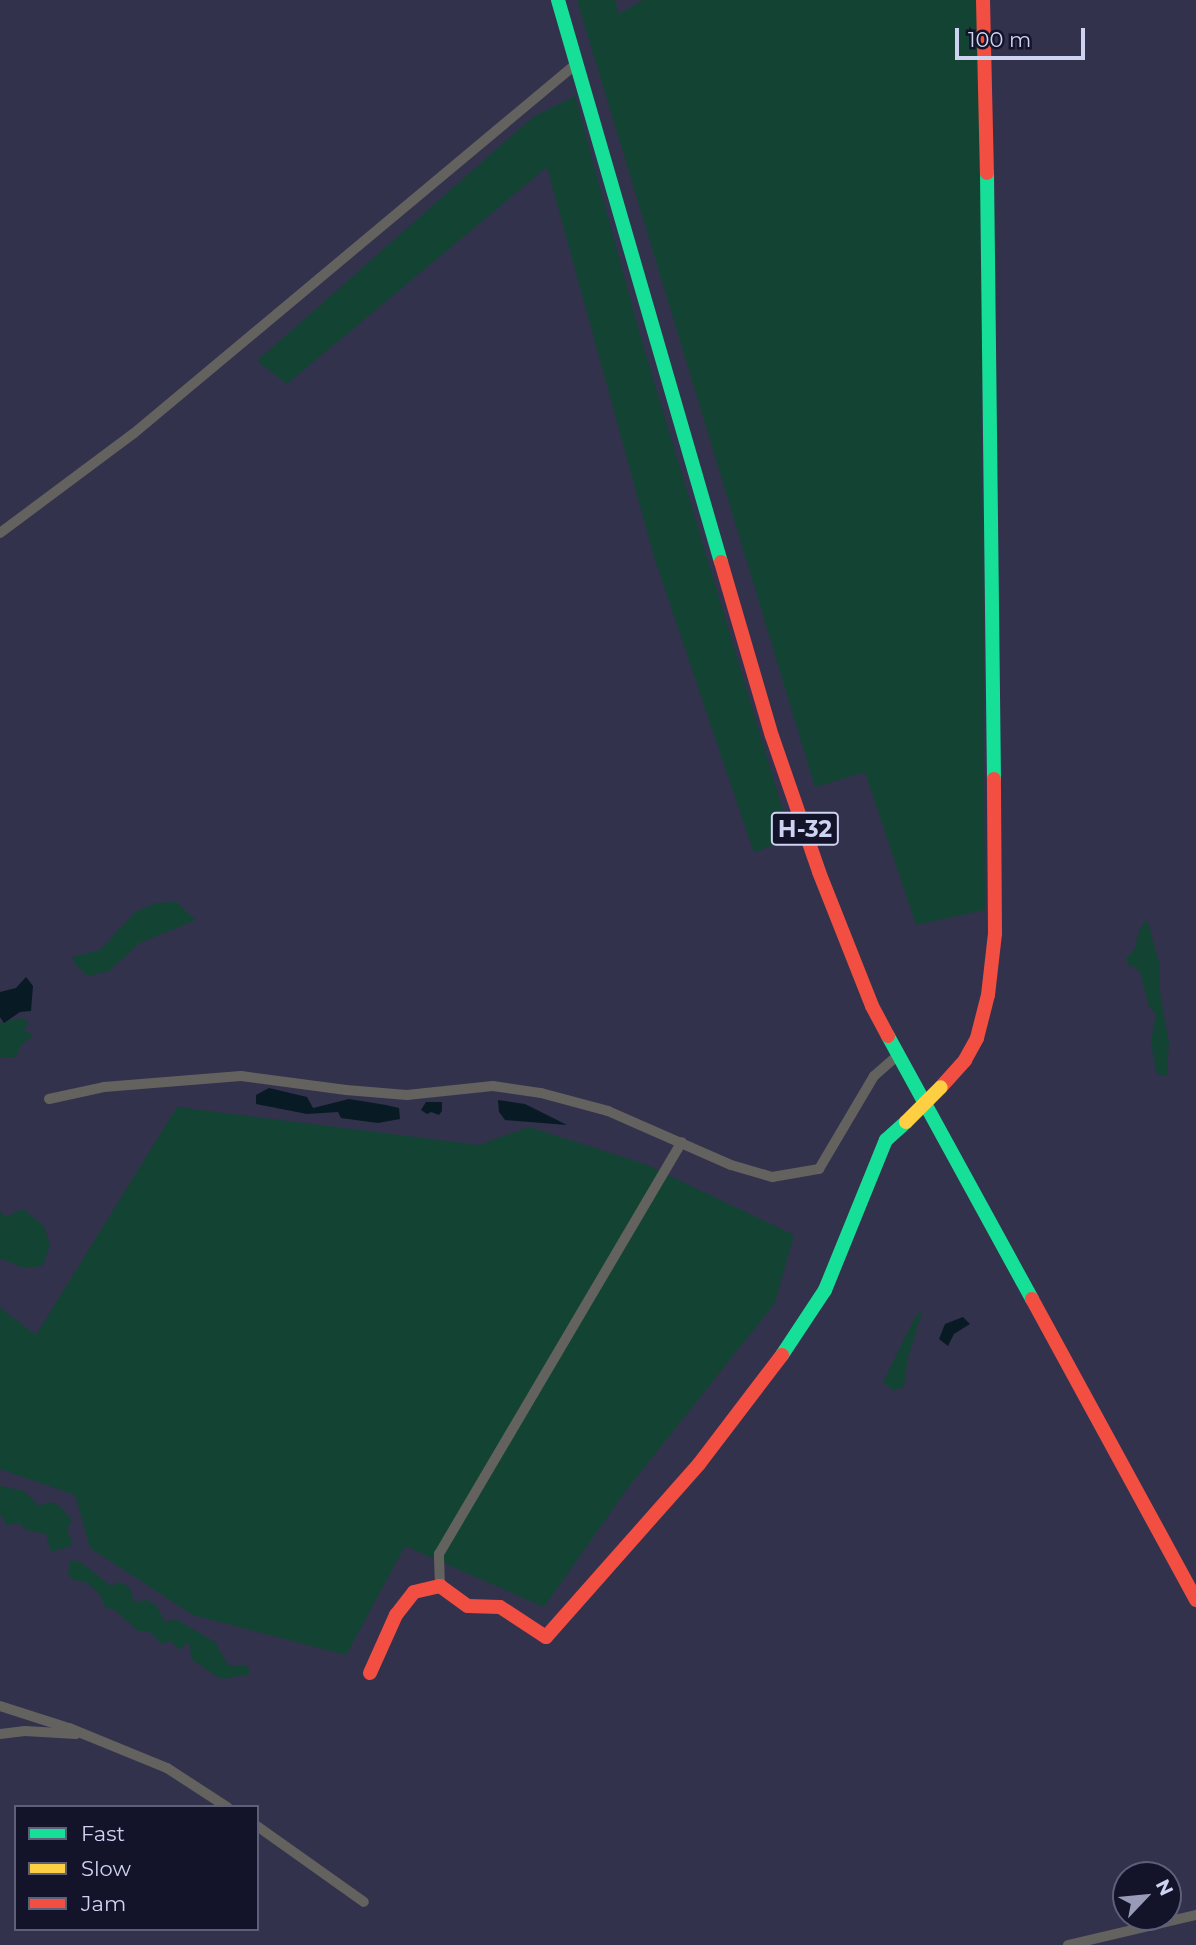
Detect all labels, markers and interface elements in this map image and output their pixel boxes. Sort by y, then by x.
scale bar [958,14,1088,58]
text: 100 m [968,27,1031,52]
road number: Н-32 [770,810,840,848]
legend [14,1805,259,1931]
text: Fast [81,1821,125,1846]
text: Slow [81,1856,131,1881]
north arrow [1112,1861,1182,1931]
text: N [1151,1876,1178,1899]
text: Jam [81,1891,126,1916]

